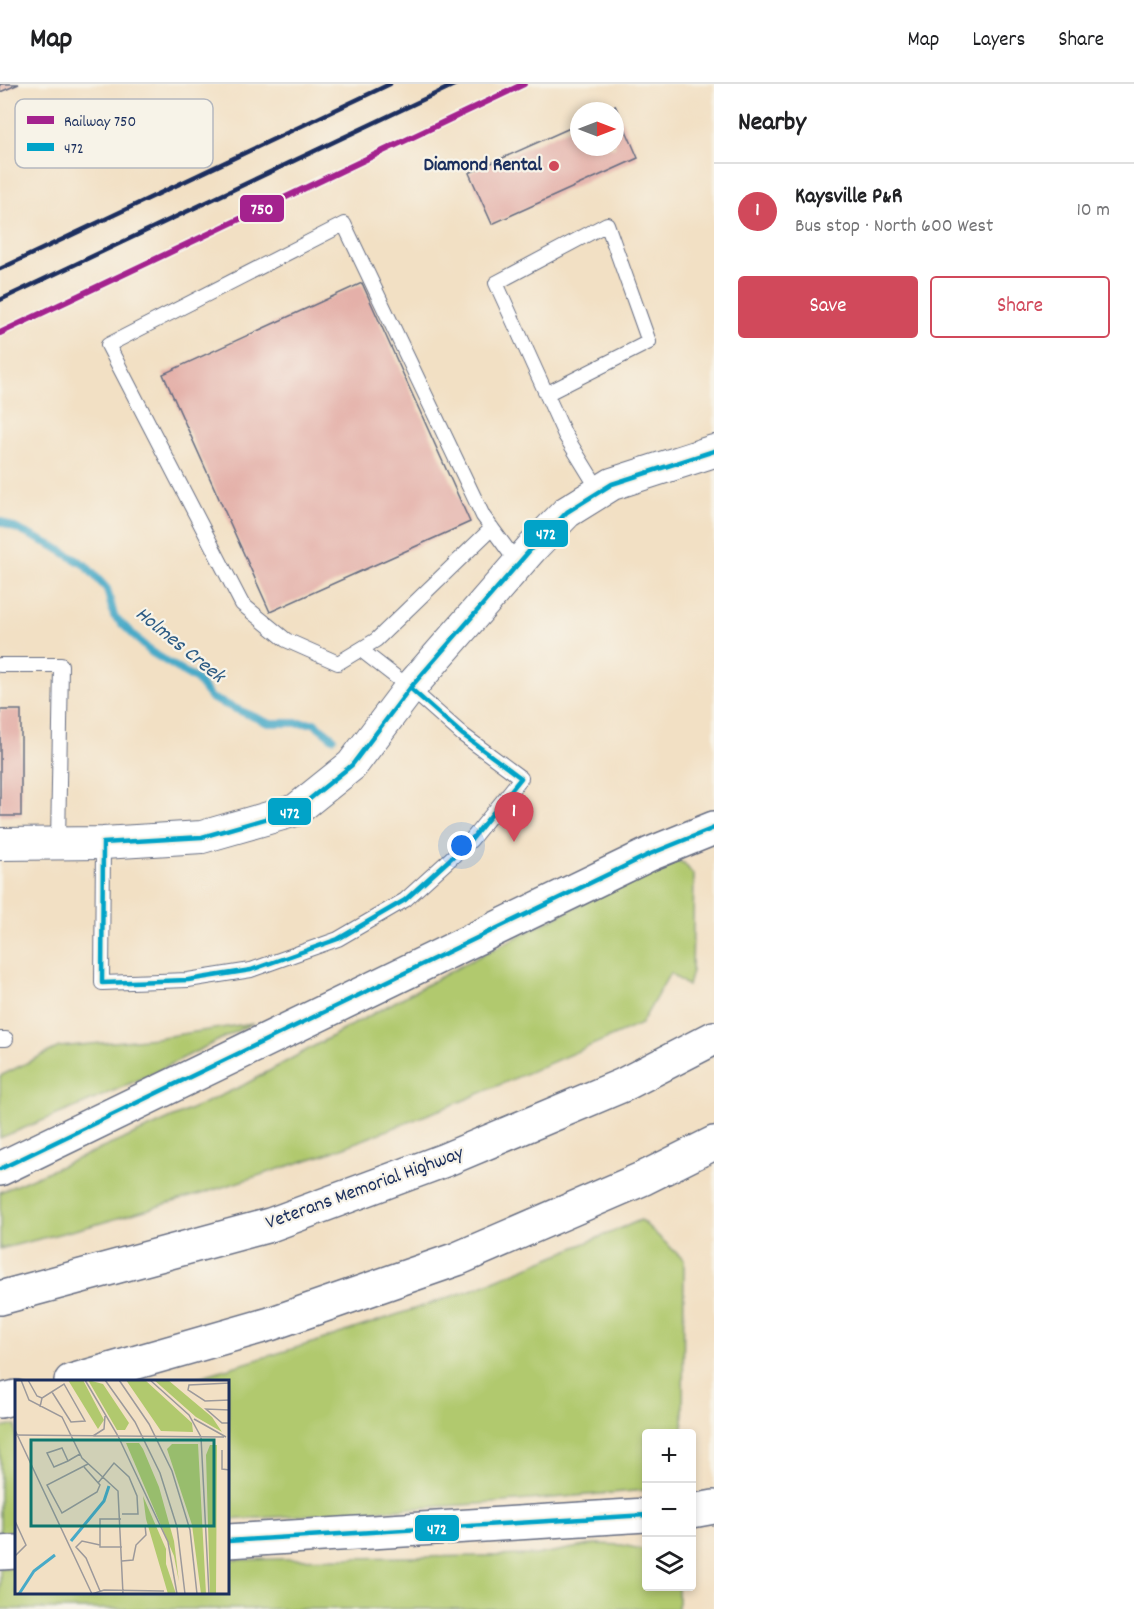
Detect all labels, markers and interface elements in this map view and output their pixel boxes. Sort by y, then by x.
text: Map [30,21,72,61]
text: Map [908,26,939,56]
text: Layers [972,26,1025,56]
text: Share [1058,26,1104,56]
legend [15,99,213,168]
north arrow [570,102,624,156]
text: Nearby [738,105,806,142]
text: Railway 750 [64,111,136,134]
text: 472 [64,138,84,161]
place label: Diamond Rental [424,152,542,180]
marker: Diamond Rental [547,159,561,173]
text: Kaysville P&R [795,182,902,213]
line badge: 750 [239,194,285,223]
text: 1 [755,197,760,225]
text: 10 m [1076,197,1110,225]
text: 750 [251,199,273,222]
text: Bus stop · North 600 West [795,213,993,241]
button: Save [738,276,918,338]
button: Share [930,276,1110,338]
line badge: 472 [523,519,569,548]
text: 472 [536,524,556,547]
water label: Holmes Creek [128,600,232,693]
pin: 1 [494,792,534,842]
line badge: 472 [267,797,312,826]
text: 472 [280,803,300,826]
your location [447,831,476,860]
street label: Veterans Memorial Highway [262,1140,469,1238]
inset map [15,1380,230,1594]
map controls [642,1429,696,1591]
button: + [642,1429,696,1483]
button: − [642,1483,696,1537]
line badge: 472 [414,1514,460,1542]
text: 472 [427,1519,447,1542]
button: layers [642,1537,696,1591]

